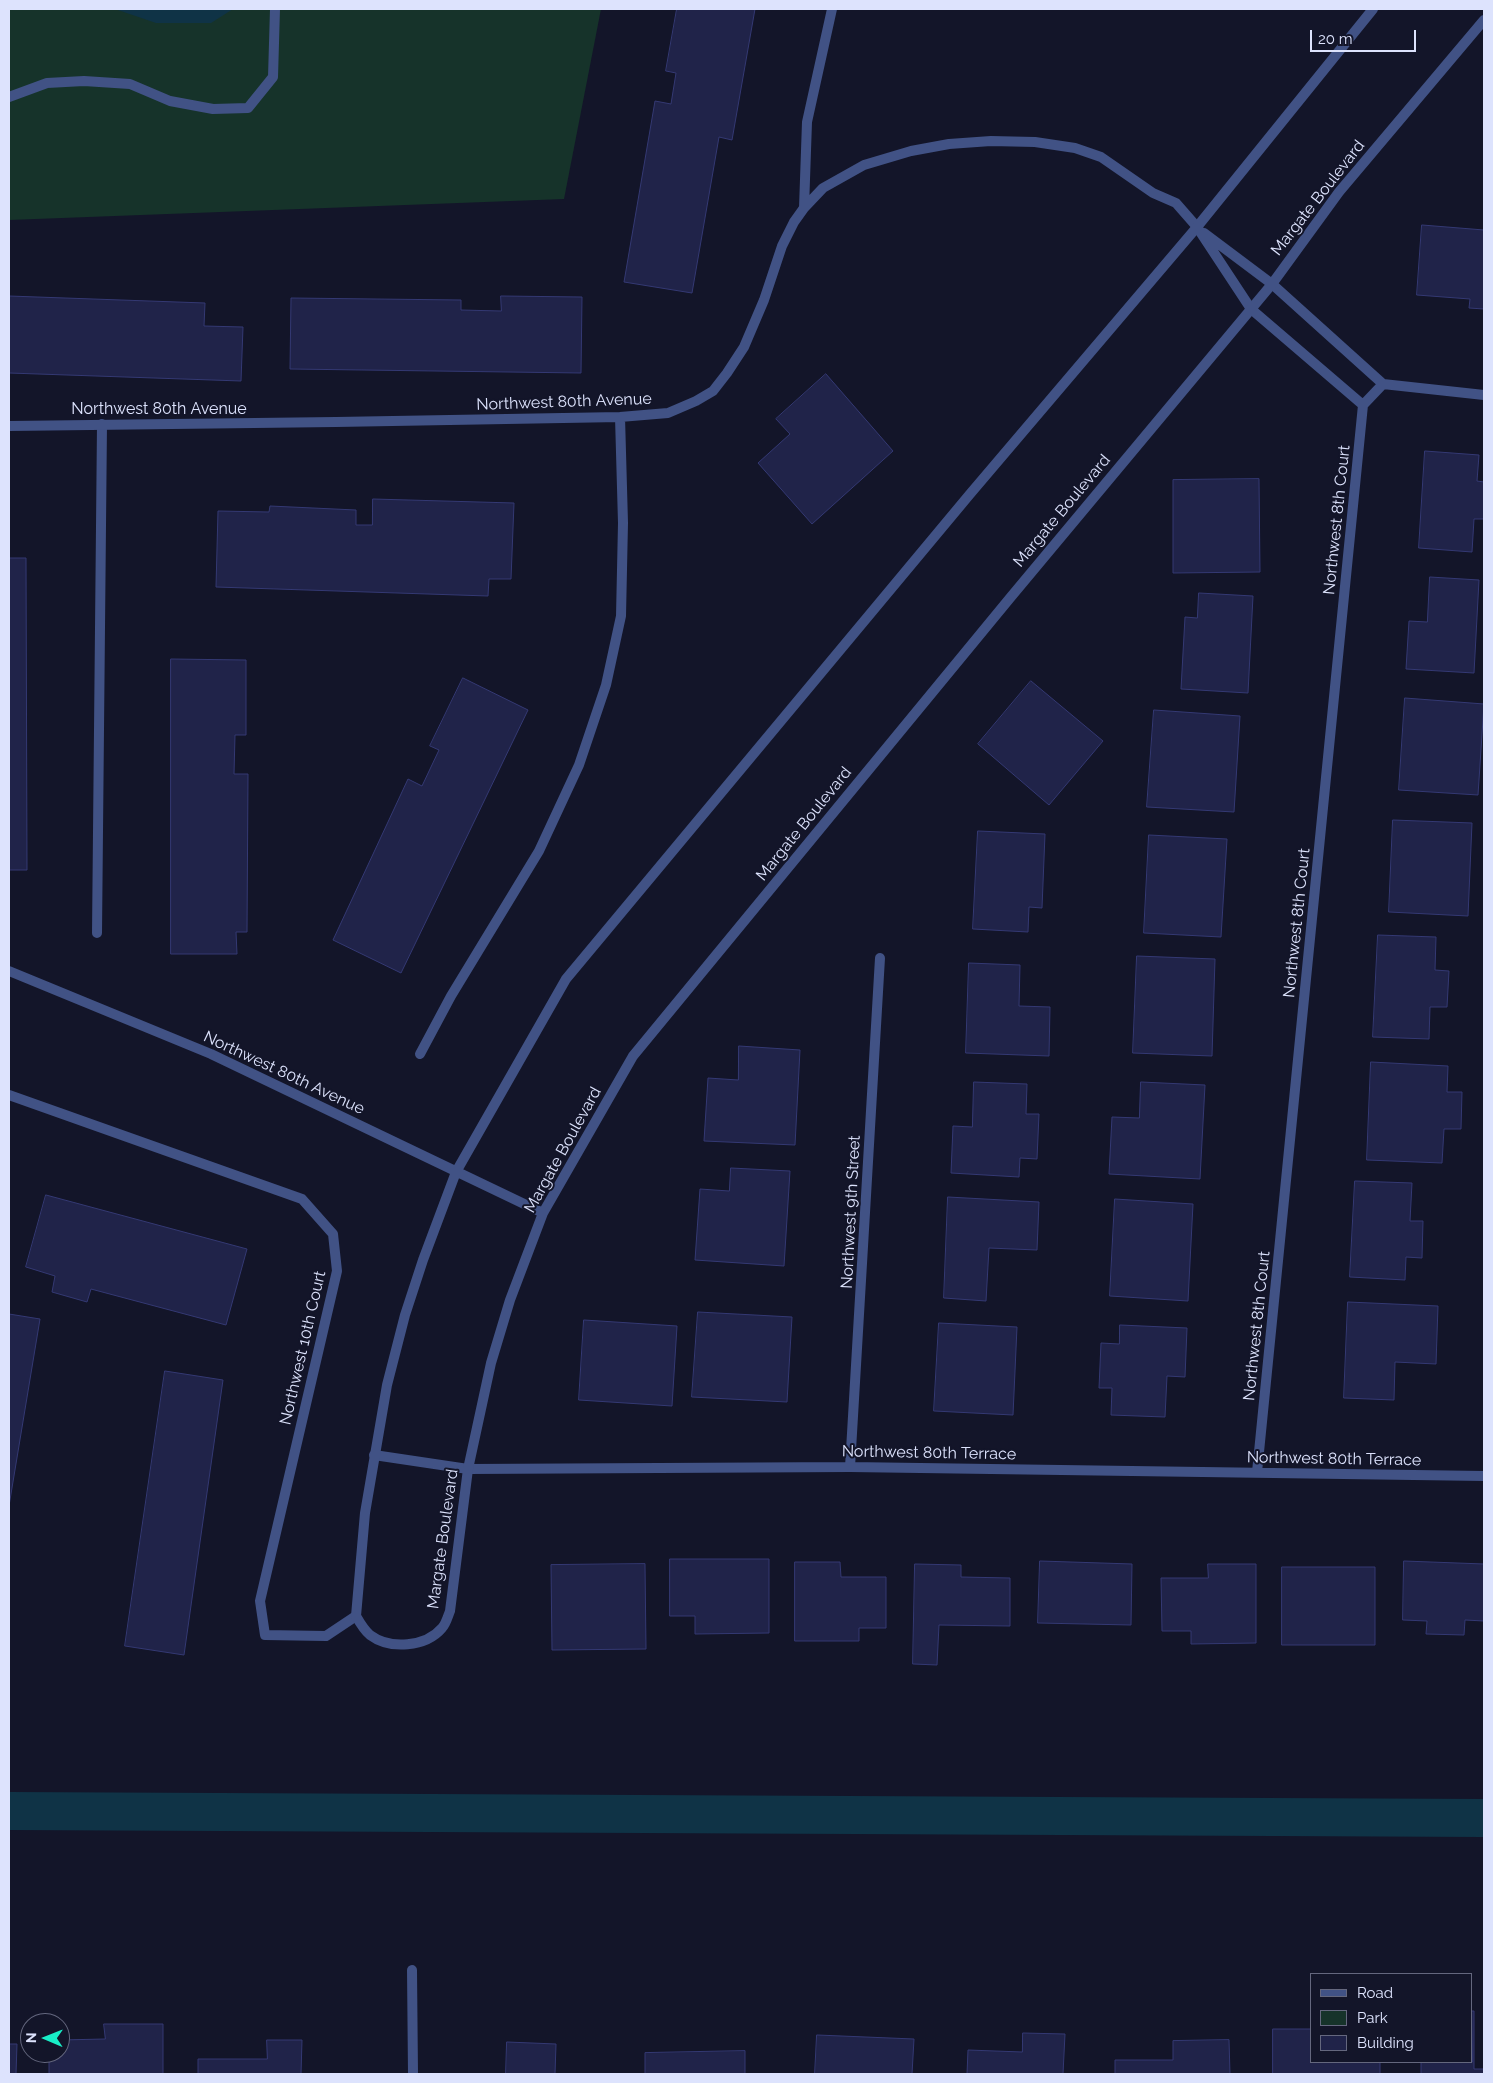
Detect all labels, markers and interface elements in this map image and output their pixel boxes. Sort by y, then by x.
scale bar [1313,20,1419,52]
text: 20 m [1318,30,1353,48]
street label: Margate Boulevard [1267,137,1369,259]
street label: Northwest 80th Avenue [476,389,652,415]
street label: Northwest 80th Avenue [71,399,247,419]
street label: Northwest 8th Court [1320,444,1354,596]
street label: Margate Boulevard [1009,451,1115,571]
street label: Margate Boulevard [752,763,856,885]
street label: Northwest 8th Court [1280,847,1314,999]
street label: Northwest 80th Avenue [200,1027,368,1119]
street label: Margate Boulevard [520,1084,606,1216]
street label: Northwest 9th Street [837,1135,865,1289]
street label: Northwest 8th Court [1240,1250,1274,1402]
street label: Northwest 10th Court [276,1269,330,1427]
street label: Northwest 80th Terrace [842,1442,1016,1464]
street label: Northwest 80th Terrace [1247,1448,1421,1470]
street label: Margate Boulevard [424,1468,462,1610]
legend [1310,1973,1473,2063]
text: Road [1357,1984,1393,2002]
text: Park [1357,2009,1388,2027]
north arrow [20,2013,70,2063]
text: N [23,2032,39,2043]
text: Building [1357,2034,1414,2052]

